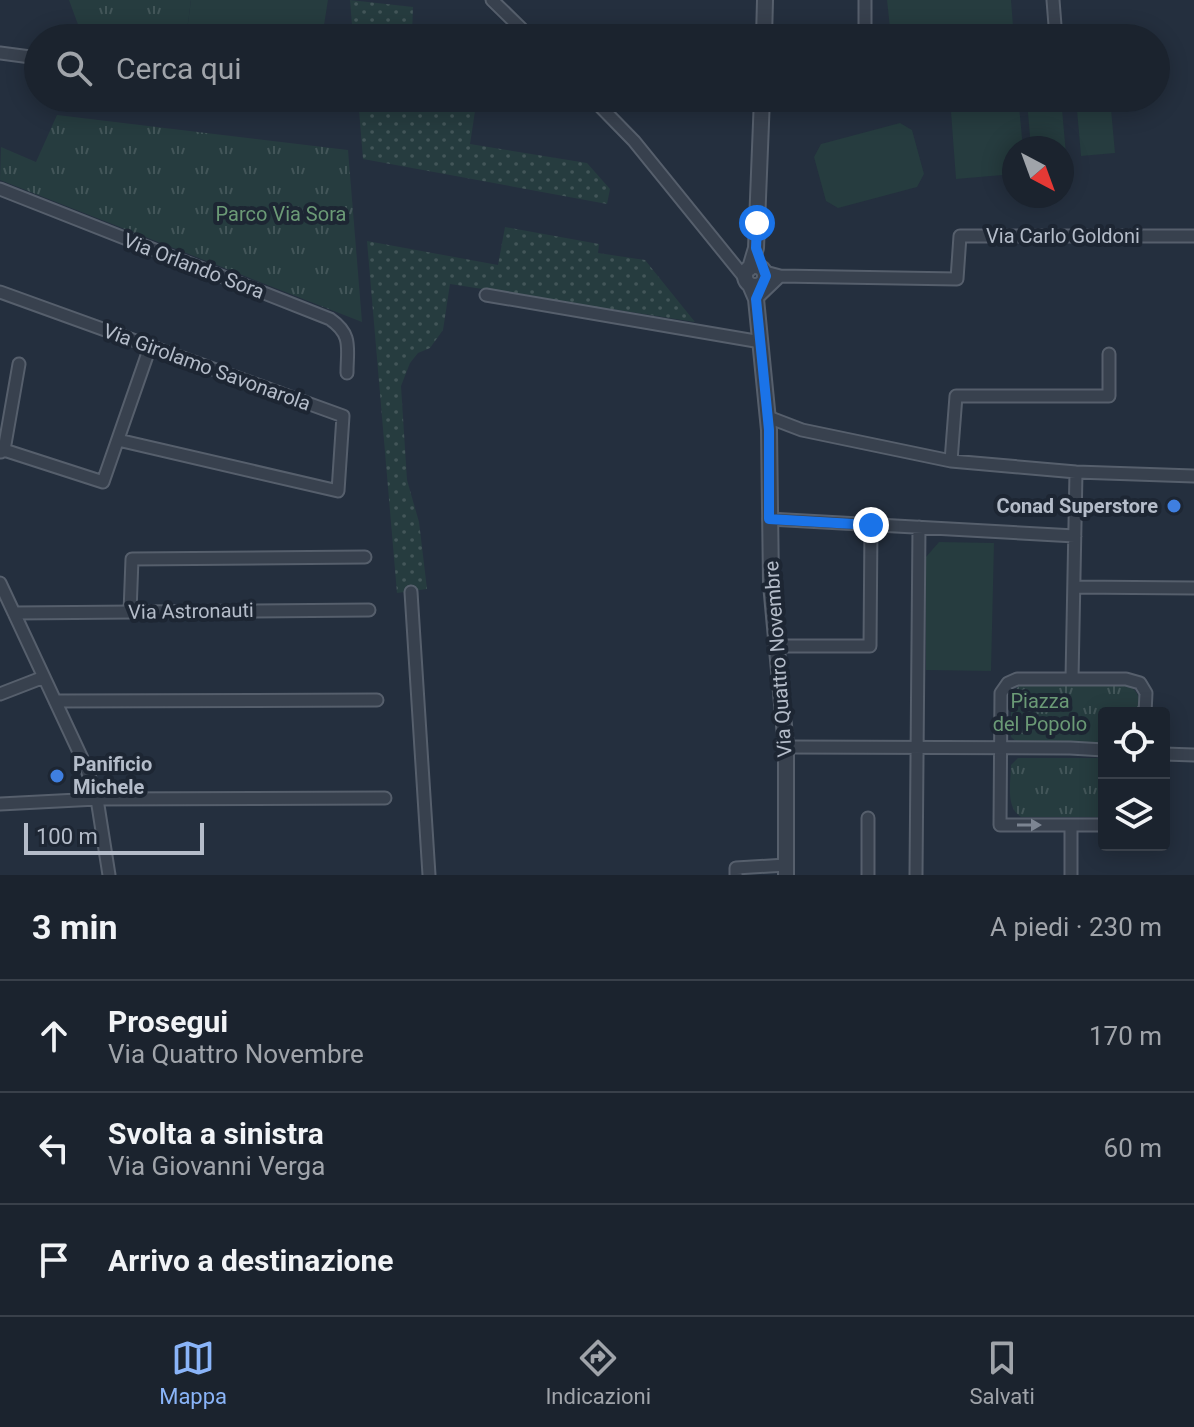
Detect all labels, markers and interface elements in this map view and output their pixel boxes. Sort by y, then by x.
search box [24,24,1170,112]
icon: search [52,46,96,90]
text: Cerca qui [116,51,242,86]
north arrow [1002,136,1074,208]
park label: Parco Via Sora [216,202,346,226]
route start [739,205,775,241]
street label: Via Carlo Goldoni [986,224,1140,248]
street label: Via Orlando Sora [120,228,268,304]
street label: Via Girolamo Savonarola [100,318,314,416]
place label: Conad Superstore [997,494,1158,518]
marker: Conad Superstore [1165,497,1183,515]
route end [853,507,889,543]
street label: Via Quattro Novembre [759,560,797,758]
street label: Via Astronauti [128,598,254,624]
park label: Piazza del Popolo [993,689,1087,736]
map controls [1098,707,1170,851]
button: locate [1098,707,1170,779]
place label: Panificio Michele [73,752,152,799]
marker: Panificio Michele [48,767,66,785]
button: layers [1098,779,1170,851]
scale bar [24,819,204,855]
one-way arrow [1017,819,1042,831]
text: 100 m [36,824,98,849]
text: 3 min [32,907,117,947]
text: A piedi · 230 m [990,912,1162,942]
text: Prosegui [108,1004,228,1039]
icon: ahead [32,1014,76,1058]
text: 170 m [1089,1021,1162,1051]
text: Via Quattro Novembre [108,1039,364,1069]
text: Svolta a sinistra [108,1116,324,1151]
icon: left [32,1126,76,1170]
text: 60 m [1104,1133,1162,1163]
text: Via Giovanni Verga [108,1151,325,1181]
icon: arrive [32,1238,76,1282]
text: Arrivo a destinazione [108,1243,394,1278]
tab: Mappa [159,1336,227,1409]
tab: Indicazioni [545,1336,651,1409]
tab: Salvati [969,1336,1035,1409]

